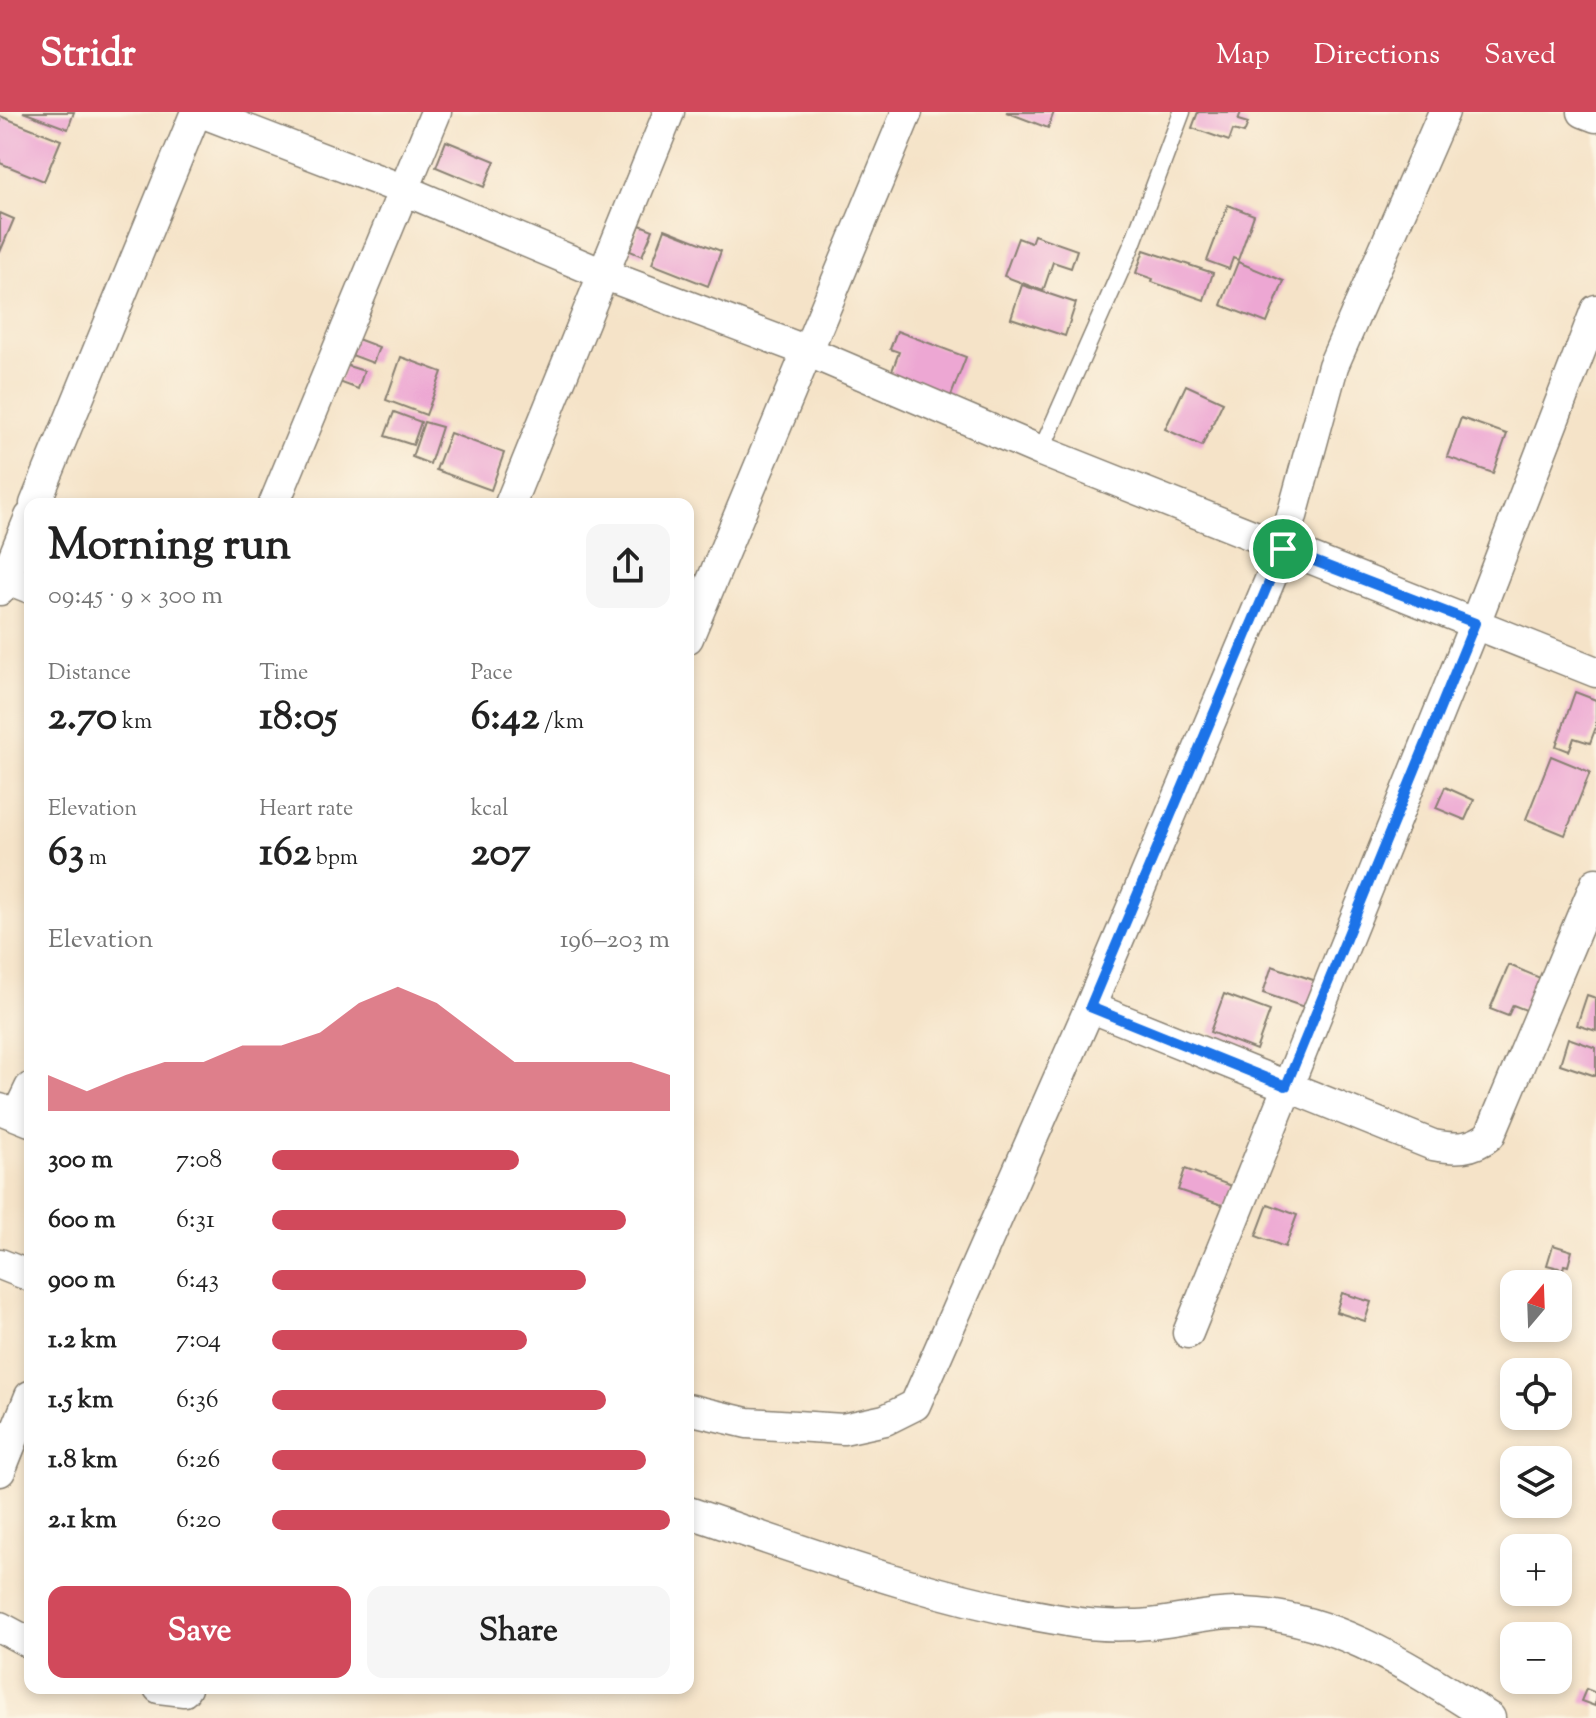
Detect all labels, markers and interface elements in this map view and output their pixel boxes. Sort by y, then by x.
text: Stridr [40,29,136,83]
text: Map [1216,36,1270,76]
text: Directions [1314,36,1440,76]
text: Saved [1484,36,1556,76]
pin [1249,515,1317,583]
text: Morning run [48,516,291,579]
button: share [586,524,670,608]
icon: arrive [1261,527,1305,571]
text: 09:45 · 9 × 300 m [48,578,223,615]
text: Distance [48,658,131,690]
text: Time [259,658,308,690]
text: Pace [471,658,513,690]
text: 2.70 [48,690,117,747]
text: 18:05 [259,690,338,747]
text: 6:42 [471,690,539,747]
text: km [117,707,152,739]
text: /km [539,707,584,739]
text: Elevation [48,794,137,826]
text: Heart rate [259,794,353,826]
text: kcal [471,794,508,826]
text: 63 [48,826,84,883]
text: 162 [259,826,311,883]
text: 207 [471,826,531,883]
text: m [84,843,107,875]
text: bpm [311,843,358,875]
text: Elevation [48,922,153,959]
text: 196–203 m [560,922,670,959]
text: 300 m [48,1142,113,1179]
text: 7:08 [176,1142,222,1179]
text: 600 m [48,1202,115,1239]
text: 6:31 [176,1202,215,1239]
text: 900 m [48,1262,115,1299]
text: 6:43 [176,1262,219,1299]
north arrow [1500,1270,1572,1342]
map controls [1500,1270,1572,1694]
text: 1.2 km [48,1322,117,1359]
text: 7:04 [176,1322,221,1359]
button: locate [1500,1358,1572,1430]
text: 1.5 km [48,1382,114,1419]
text: 6:36 [176,1382,219,1419]
text: 1.8 km [48,1442,118,1479]
text: 6:26 [176,1442,221,1479]
button: layers [1500,1446,1572,1518]
text: 2.1 km [48,1502,117,1539]
text: 6:20 [176,1502,221,1539]
button: + [1500,1534,1572,1606]
button: Save [48,1586,351,1678]
button: Share [367,1586,670,1678]
button: − [1500,1622,1572,1694]

